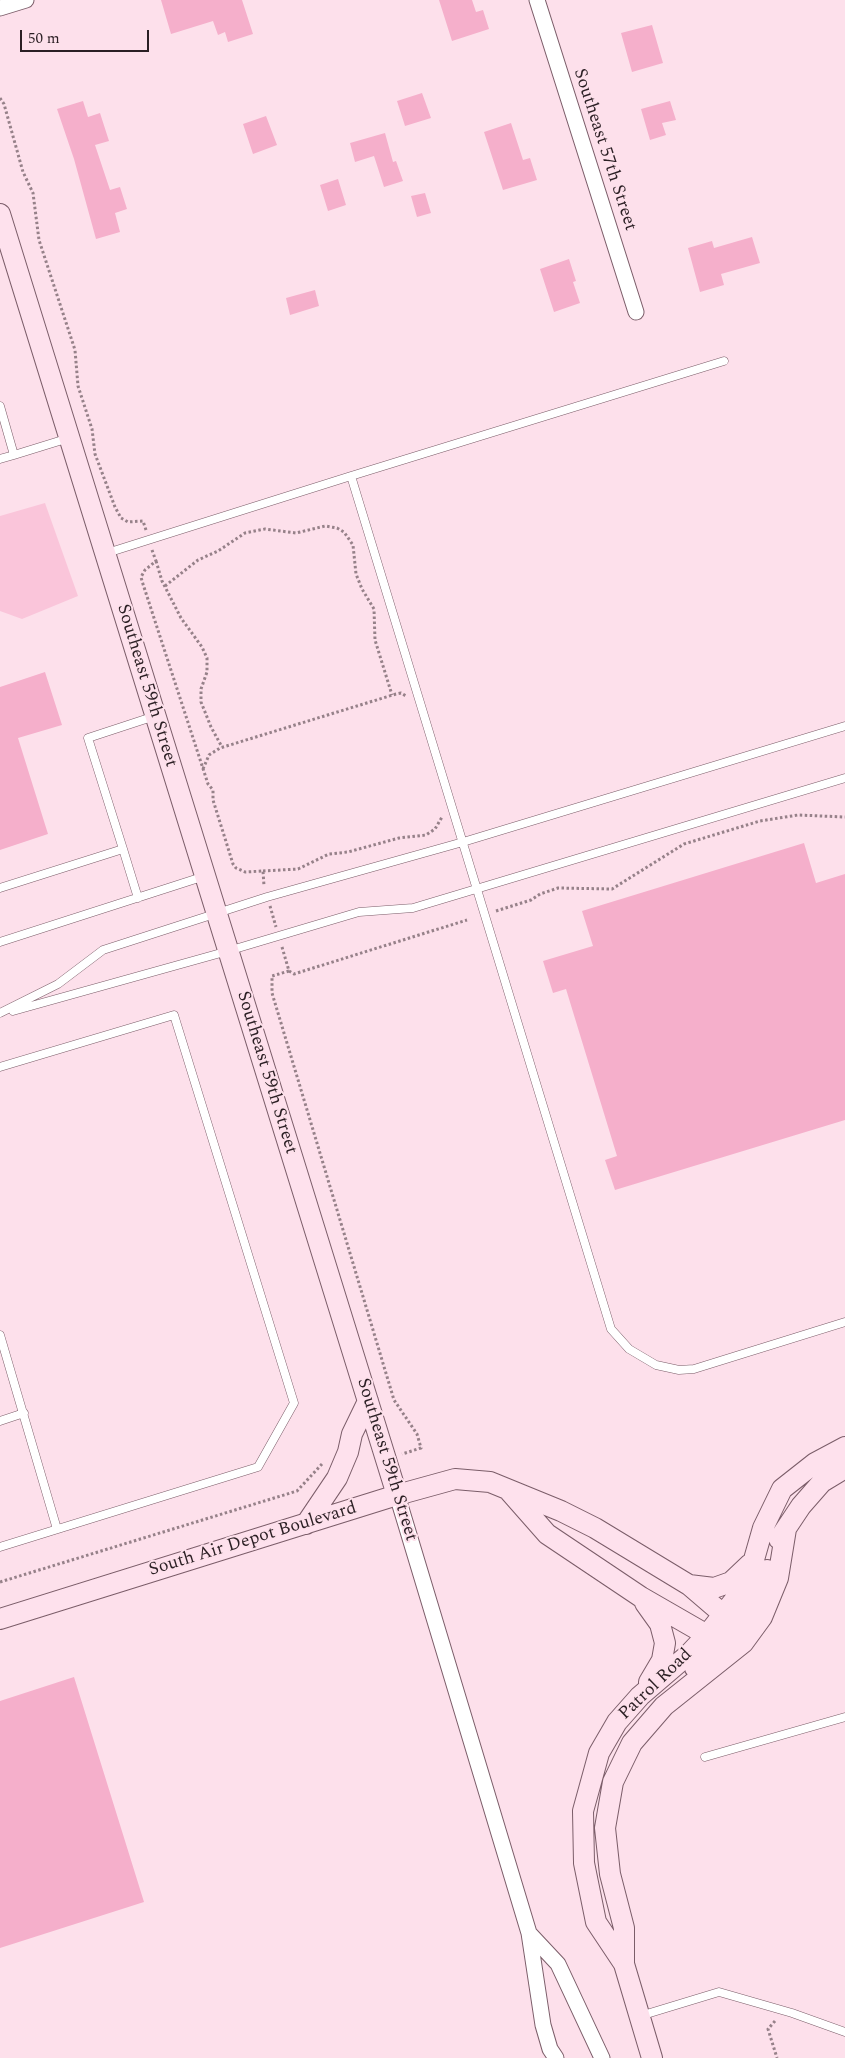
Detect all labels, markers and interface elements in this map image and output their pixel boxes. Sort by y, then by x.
scale bar [22,20,151,52]
text: 50 m [28,27,60,50]
street label: Southeast 57th Street [568,66,640,234]
street label: Southeast 59th Street [111,602,181,770]
street label: Southeast 59th Street [231,989,301,1157]
street label: Southeast 59th Street [351,1376,421,1544]
street label: South Air Depot Boulevard [147,1498,359,1582]
street label: Patrol Road [615,1645,697,1725]

